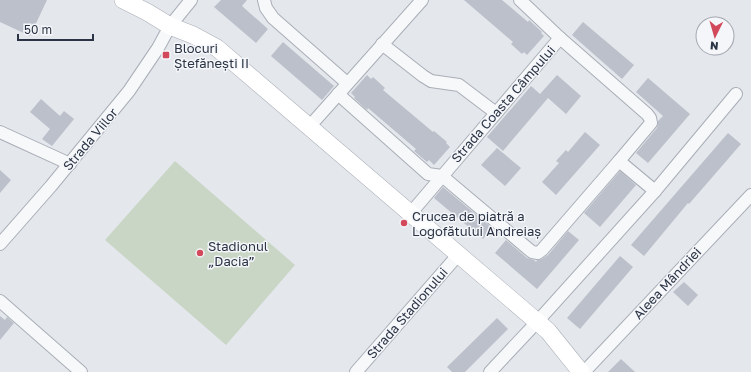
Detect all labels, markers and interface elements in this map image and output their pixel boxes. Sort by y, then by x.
scale bar [18,16,93,42]
north arrow [695,16,735,56]
text: 50 m [24,22,52,37]
place label: Blocuri Ștefănești II [174,40,249,71]
text: N [709,40,719,53]
street label: Strada Coasta Câmpului [448,42,558,166]
marker: Blocuri Ștefănești II [161,50,171,60]
street label: Strada Viilor [59,104,121,174]
place label: Crucea de piatră a Logofătului Andreiaș [412,208,541,239]
marker: Crucea de piatră a Logofătului Andreiaș [399,218,409,228]
place label: Stadionul „Dacia” [208,238,268,269]
street label: Aleea Mândriei [630,244,704,322]
marker: Stadionul „Dacia” [195,248,205,258]
street label: Strada Stadionului [363,264,451,362]

